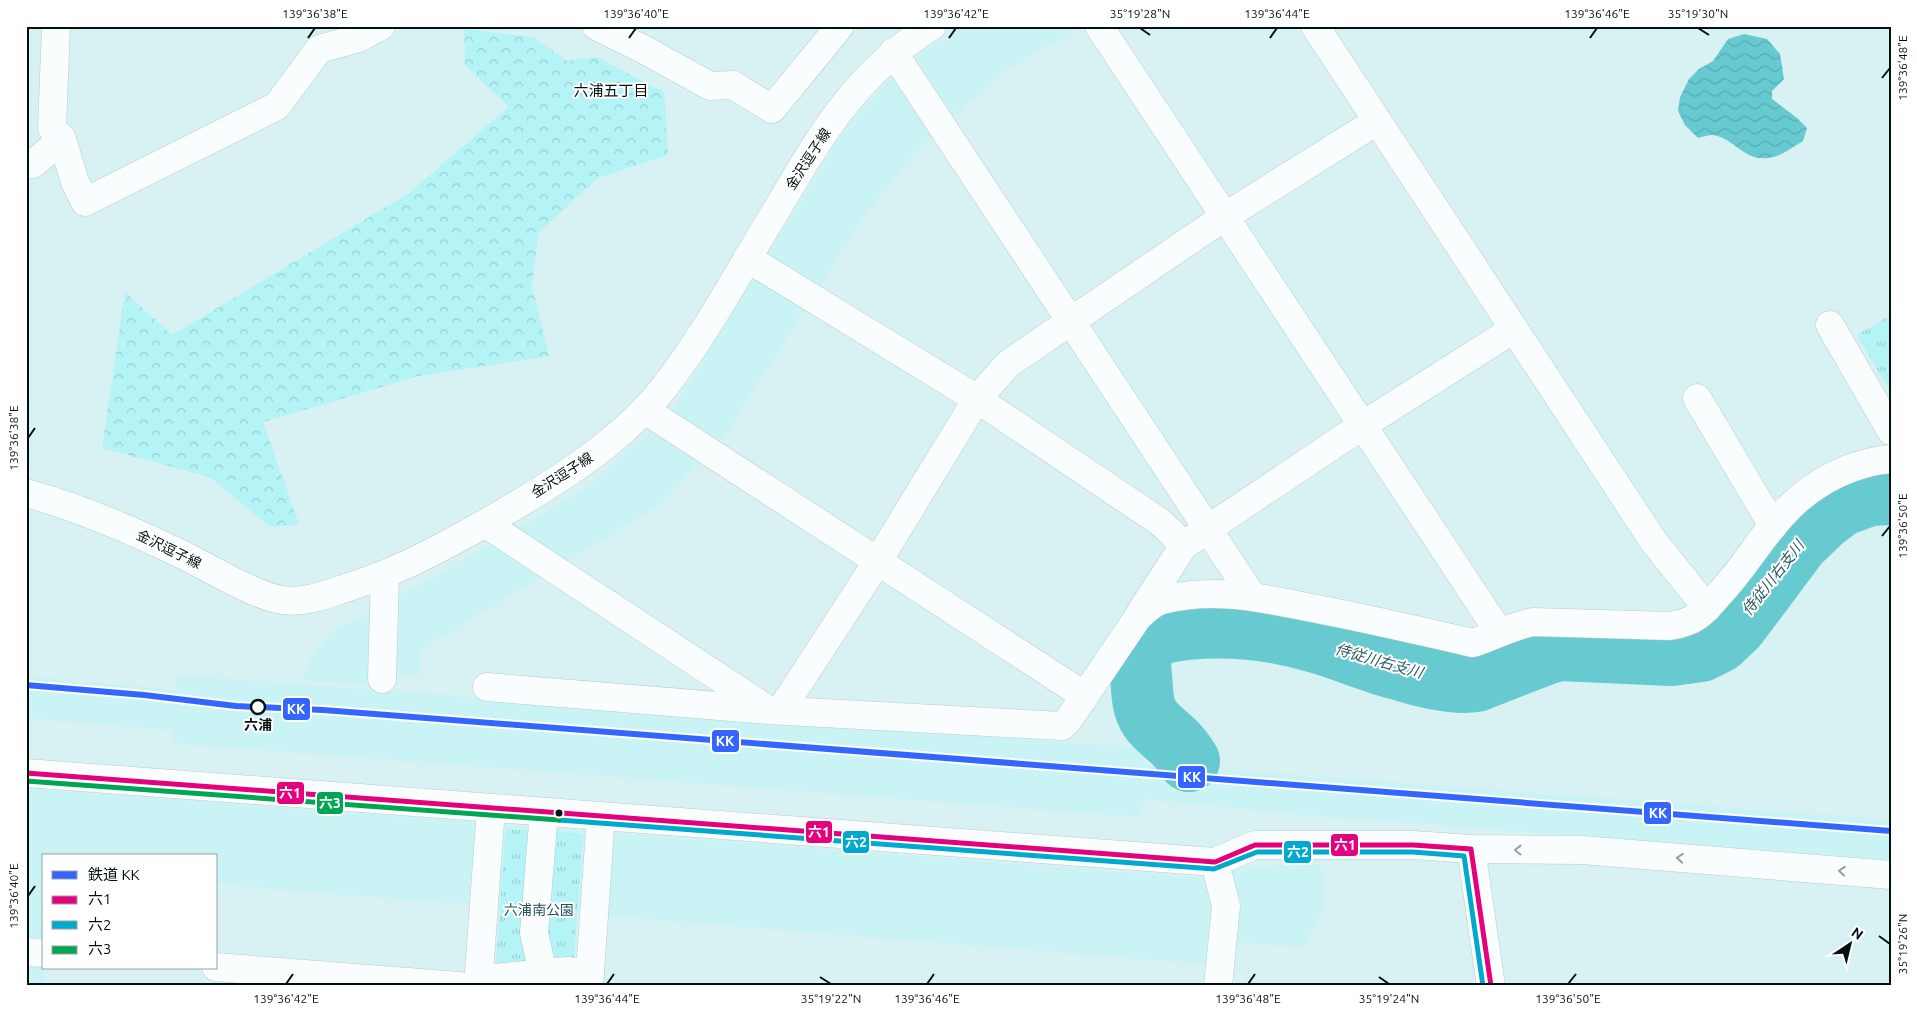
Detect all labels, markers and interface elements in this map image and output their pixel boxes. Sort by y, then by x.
text: 139°36'38"E [282,7,348,20]
text: 139°36'40"E [603,7,669,20]
text: 139°36'42"E [923,7,989,20]
text: 35°19'28"N [1110,7,1170,20]
text: 139°36'44"E [1244,7,1310,20]
text: 139°36'46"E [1564,7,1630,20]
text: 35°19'30"N [1668,7,1728,20]
text: 139°36'48"E [1896,35,1909,101]
district label: 六浦五丁目 [573,82,649,99]
street label: 金沢逗子線 [782,125,834,193]
text: 139°36'38"E [7,405,20,471]
street label: 金沢逗子線 [528,449,596,501]
text: 139°36'50"E [1896,493,1909,559]
street label: 金沢逗子線 [134,526,204,572]
water label: 侍従川右支川 [1738,535,1808,618]
water label: 侍従川右支川 [1334,640,1427,682]
line badge: KK [282,697,311,721]
marker: 六浦 [250,699,266,715]
text: KK [287,701,306,717]
place label: 六浦 [244,717,272,733]
line badge: KK [711,729,740,753]
text: KK [716,733,735,749]
line badge: KK [1177,765,1206,789]
text: KK [1183,769,1202,785]
line badge: 六1 [276,781,305,805]
text: 六1 [279,785,301,801]
line badge: 六3 [316,791,344,815]
text: 六3 [319,795,341,811]
line badge: KK [1643,801,1672,825]
text: KK [1649,805,1668,821]
unlabelled marker [554,808,564,818]
line badge: 六1 [805,820,833,844]
text: 六1 [808,824,830,840]
line badge: 六2 [842,830,870,854]
line badge: 六1 [1330,833,1359,857]
text: 六2 [845,834,867,850]
text: 六1 [1334,837,1356,853]
line badge: 六2 [1283,840,1312,864]
text: 六2 [1287,844,1309,860]
one-way arrow [1514,844,1522,855]
one-way arrow [1676,853,1684,864]
legend [42,854,218,970]
text: 139°36'40"E [7,863,20,929]
text: 鉄道 KK [88,866,140,883]
one-way arrow [1838,866,1846,877]
text: 六1 [88,890,111,907]
park label: 六浦南公園 [504,902,574,918]
text: 35°19'26"N [1896,914,1909,974]
text: 六2 [88,916,111,933]
north arrow [1824,920,1874,970]
text: N [1849,924,1866,943]
text: 六3 [88,940,111,957]
text: 139°36'42"E [253,992,319,1005]
text: 139°36'44"E [574,992,640,1005]
text: 35°19'22"N [801,992,861,1005]
text: 139°36'46"E [894,992,960,1005]
text: 139°36'48"E [1215,992,1281,1005]
text: 35°19'24"N [1359,992,1419,1005]
text: 139°36'50"E [1535,992,1601,1005]

